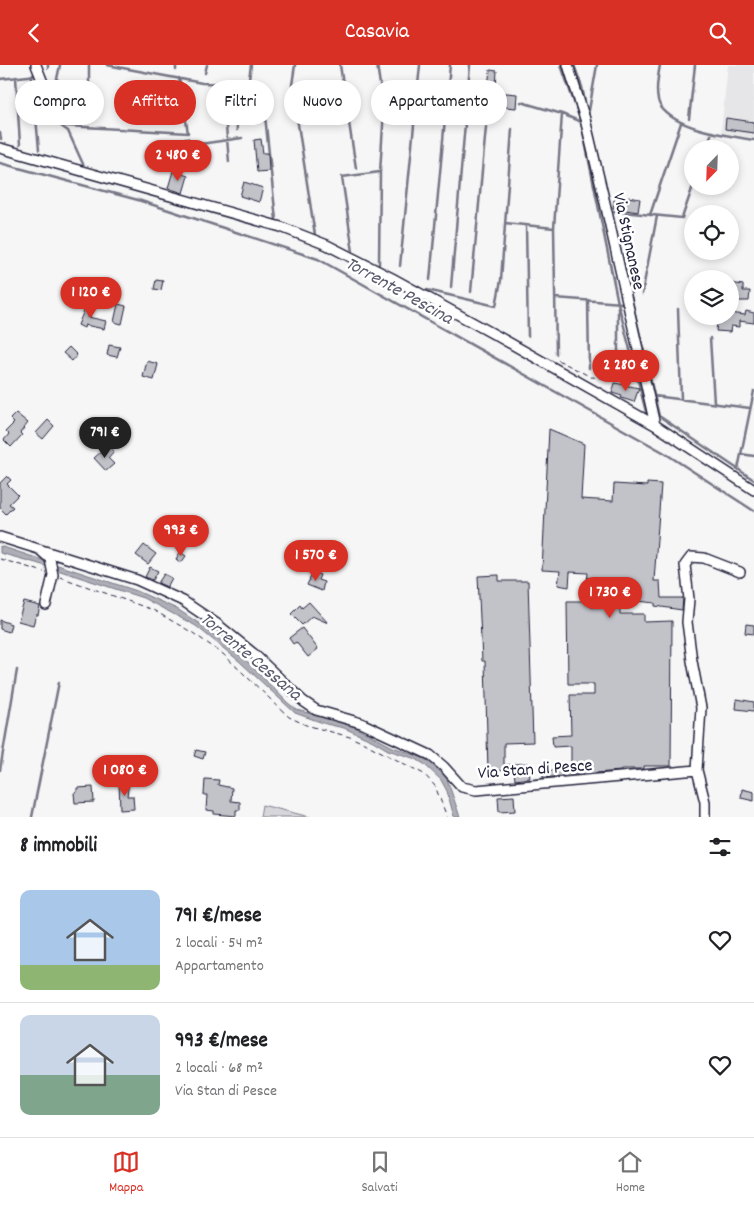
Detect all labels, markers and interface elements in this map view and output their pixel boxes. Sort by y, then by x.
text: Casavia [345,17,409,48]
icon: back [20,19,48,47]
icon: search [706,19,734,47]
chip: Compra [15,80,104,125]
chip: Affitta [114,80,196,125]
chip: Filtri [206,80,274,125]
chip: Nuovo [284,80,361,125]
chip: Appartamento [371,80,507,125]
pin: 2 480 € [132,139,224,182]
north arrow [684,140,739,195]
map controls [684,140,739,325]
text: 2 480 € [155,144,201,167]
street label: Via Stignanese [605,191,650,293]
button: locate [684,205,739,260]
water label: Torrente Pescina [340,251,458,333]
button: layers [684,270,739,325]
pin: 1 120 € [45,277,137,319]
text: 1 120 € [72,281,110,304]
pin: 2 280 € [580,349,672,392]
text: 2 280 € [603,354,649,377]
pin: 791 € [70,417,140,459]
text: 791 € [90,421,120,444]
pin: 993 € [146,515,216,557]
text: 993 € [164,519,198,542]
pin: 1 570 € [270,539,362,582]
text: 1 570 € [295,544,337,567]
pin: 1 730 € [564,577,656,619]
text: 1 730 € [589,581,631,604]
water label: Torrente Cessana [193,607,307,709]
street label: Via Stan di Pesce [477,754,593,787]
pin: 1 080 € [79,755,171,797]
text: 1 080 € [103,759,147,782]
text: 8 immobili [20,832,97,862]
icon: filters [706,833,734,861]
text: 791 €/mese [175,902,262,932]
icon: home [60,910,120,970]
icon: heart [706,926,734,954]
text: 2 locali · 54 m² [175,932,263,955]
text: Appartamento [175,955,264,978]
text: 993 €/mese [175,1027,268,1057]
icon: home [60,1035,120,1095]
icon: heart [706,1051,734,1079]
text: 2 locali · 68 m² [175,1057,263,1080]
text: Via Stan di Pesce [175,1080,277,1103]
tab: Mappa [109,1148,143,1198]
tab: Salvati [361,1148,398,1198]
tab: Home [616,1148,645,1198]

